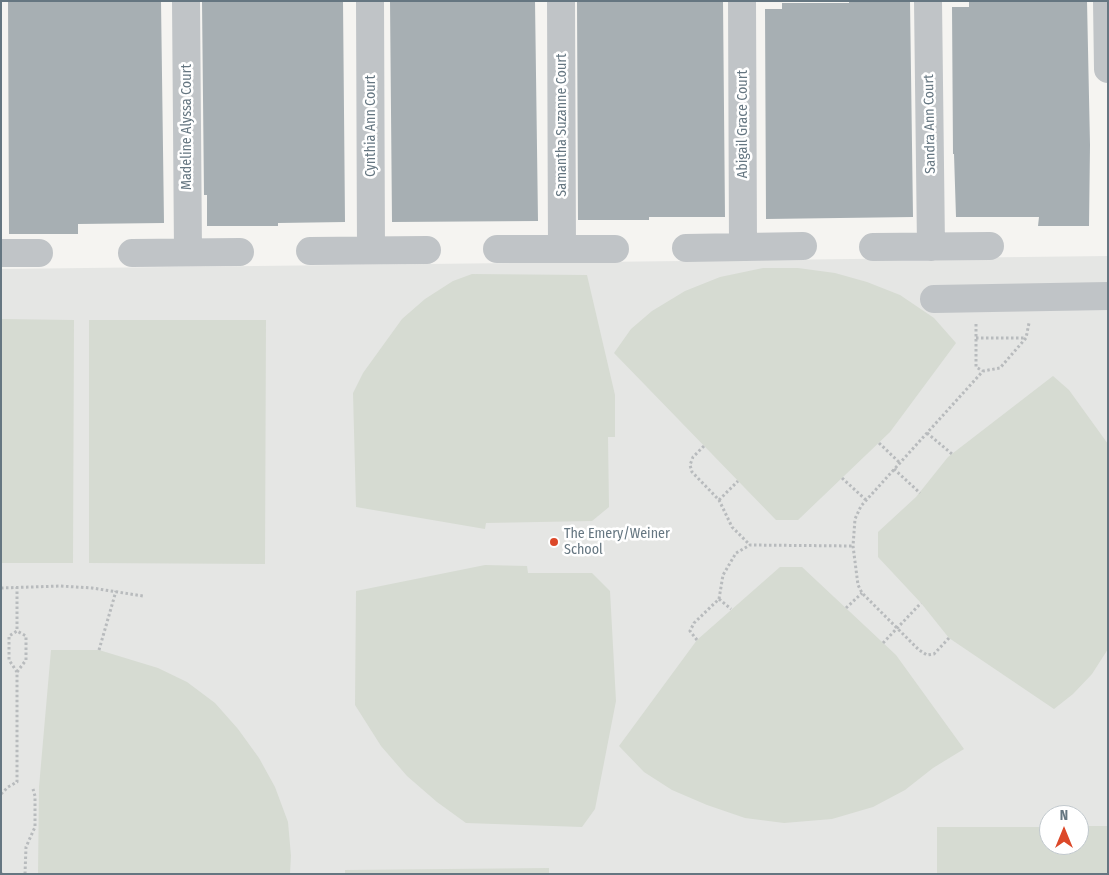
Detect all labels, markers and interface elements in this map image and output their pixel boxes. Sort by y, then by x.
street label: Samantha Suzanne Court [554,53,570,197]
street label: Madeline Alyssa Court [179,64,195,190]
street label: Abigail Grace Court [735,70,751,178]
street label: Sandra Ann Court [921,74,939,174]
street label: Cynthia Ann Court [363,75,379,177]
place label: The Emery/Weiner School [564,526,670,558]
marker: The Emery/Weiner School [548,536,560,548]
north arrow [1039,805,1089,855]
text: N [1060,807,1068,824]

